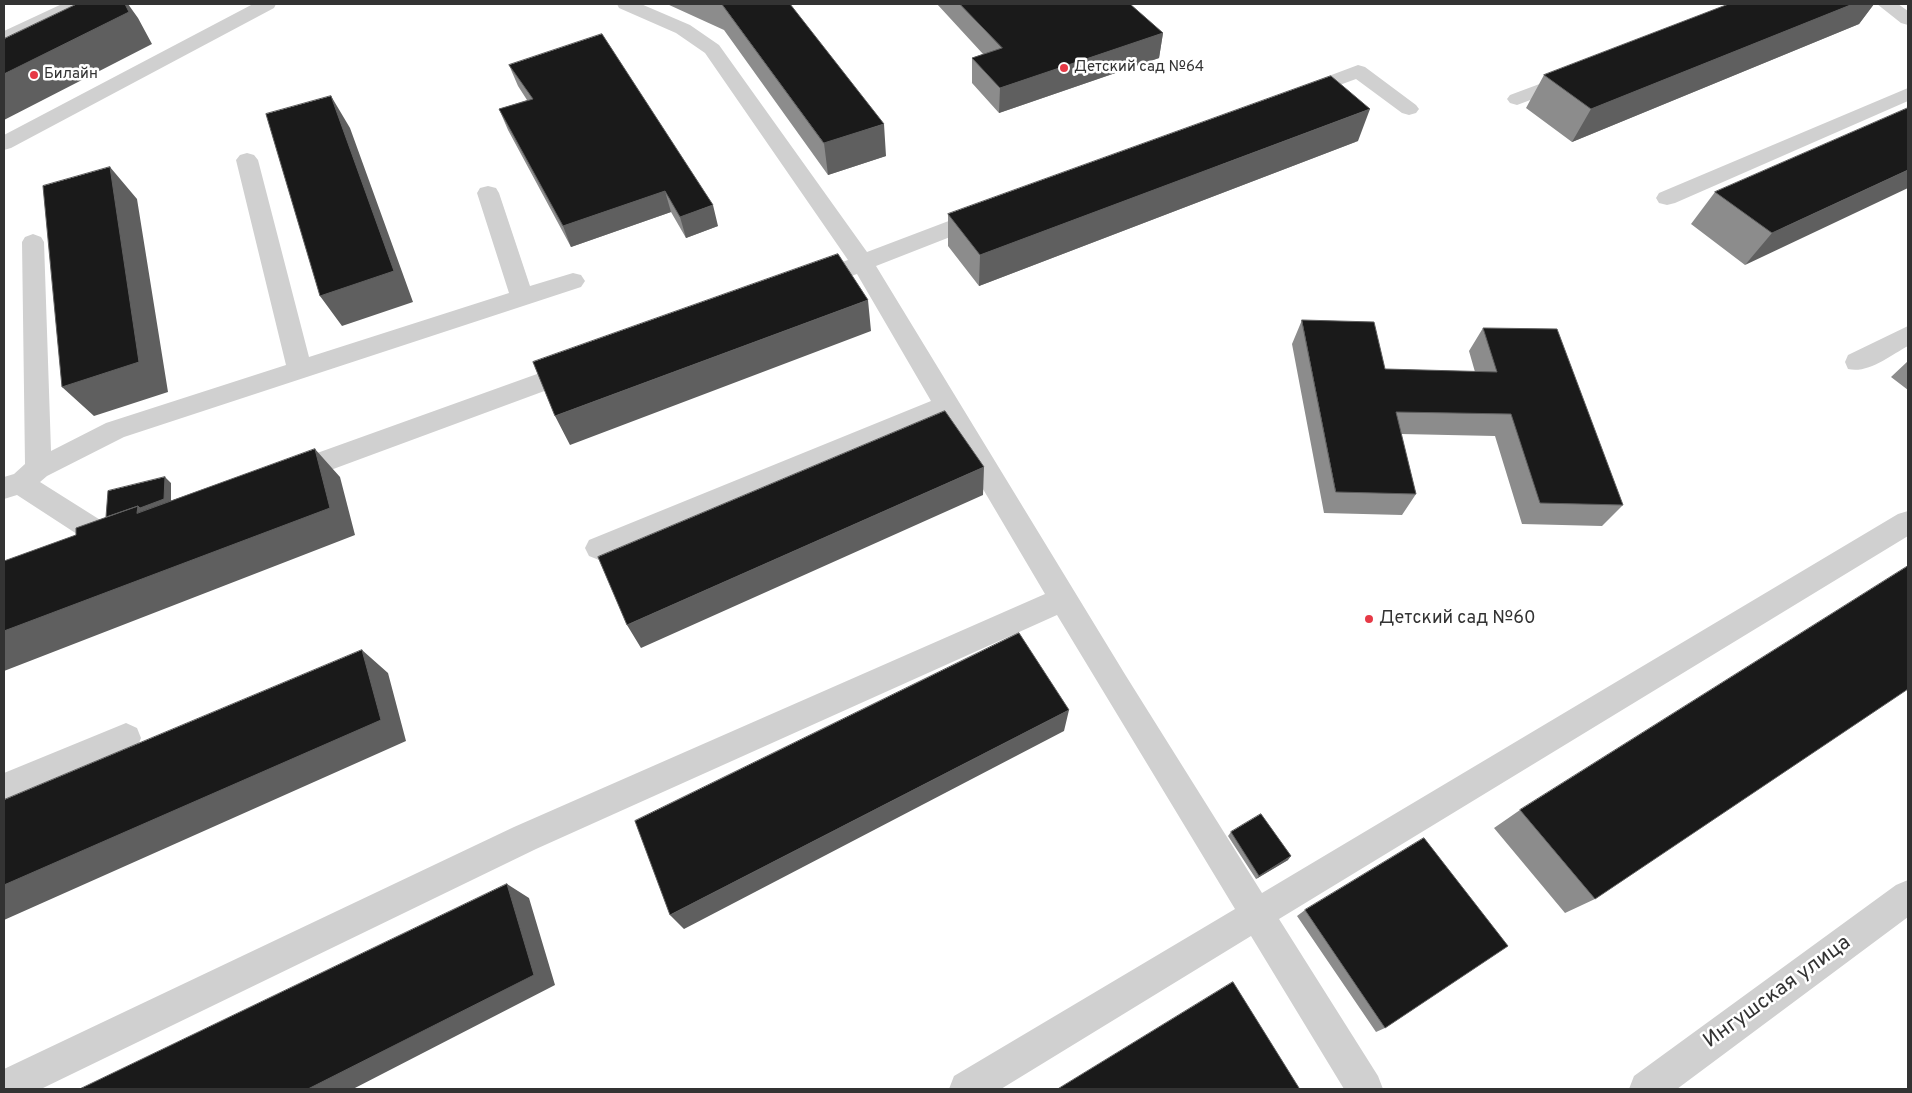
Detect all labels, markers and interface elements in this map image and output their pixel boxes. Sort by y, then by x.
place label: Детский сад №64 [1074,59,1204,77]
marker: Детский сад №64 [1058,62,1070,74]
place label: Билайн [44,66,98,84]
marker: Билайн [28,69,40,81]
place label: Детский сад №60 [1379,608,1536,630]
marker: Детский сад №60 [1363,613,1375,625]
street label: Ингушская улица [1699,931,1857,1055]

